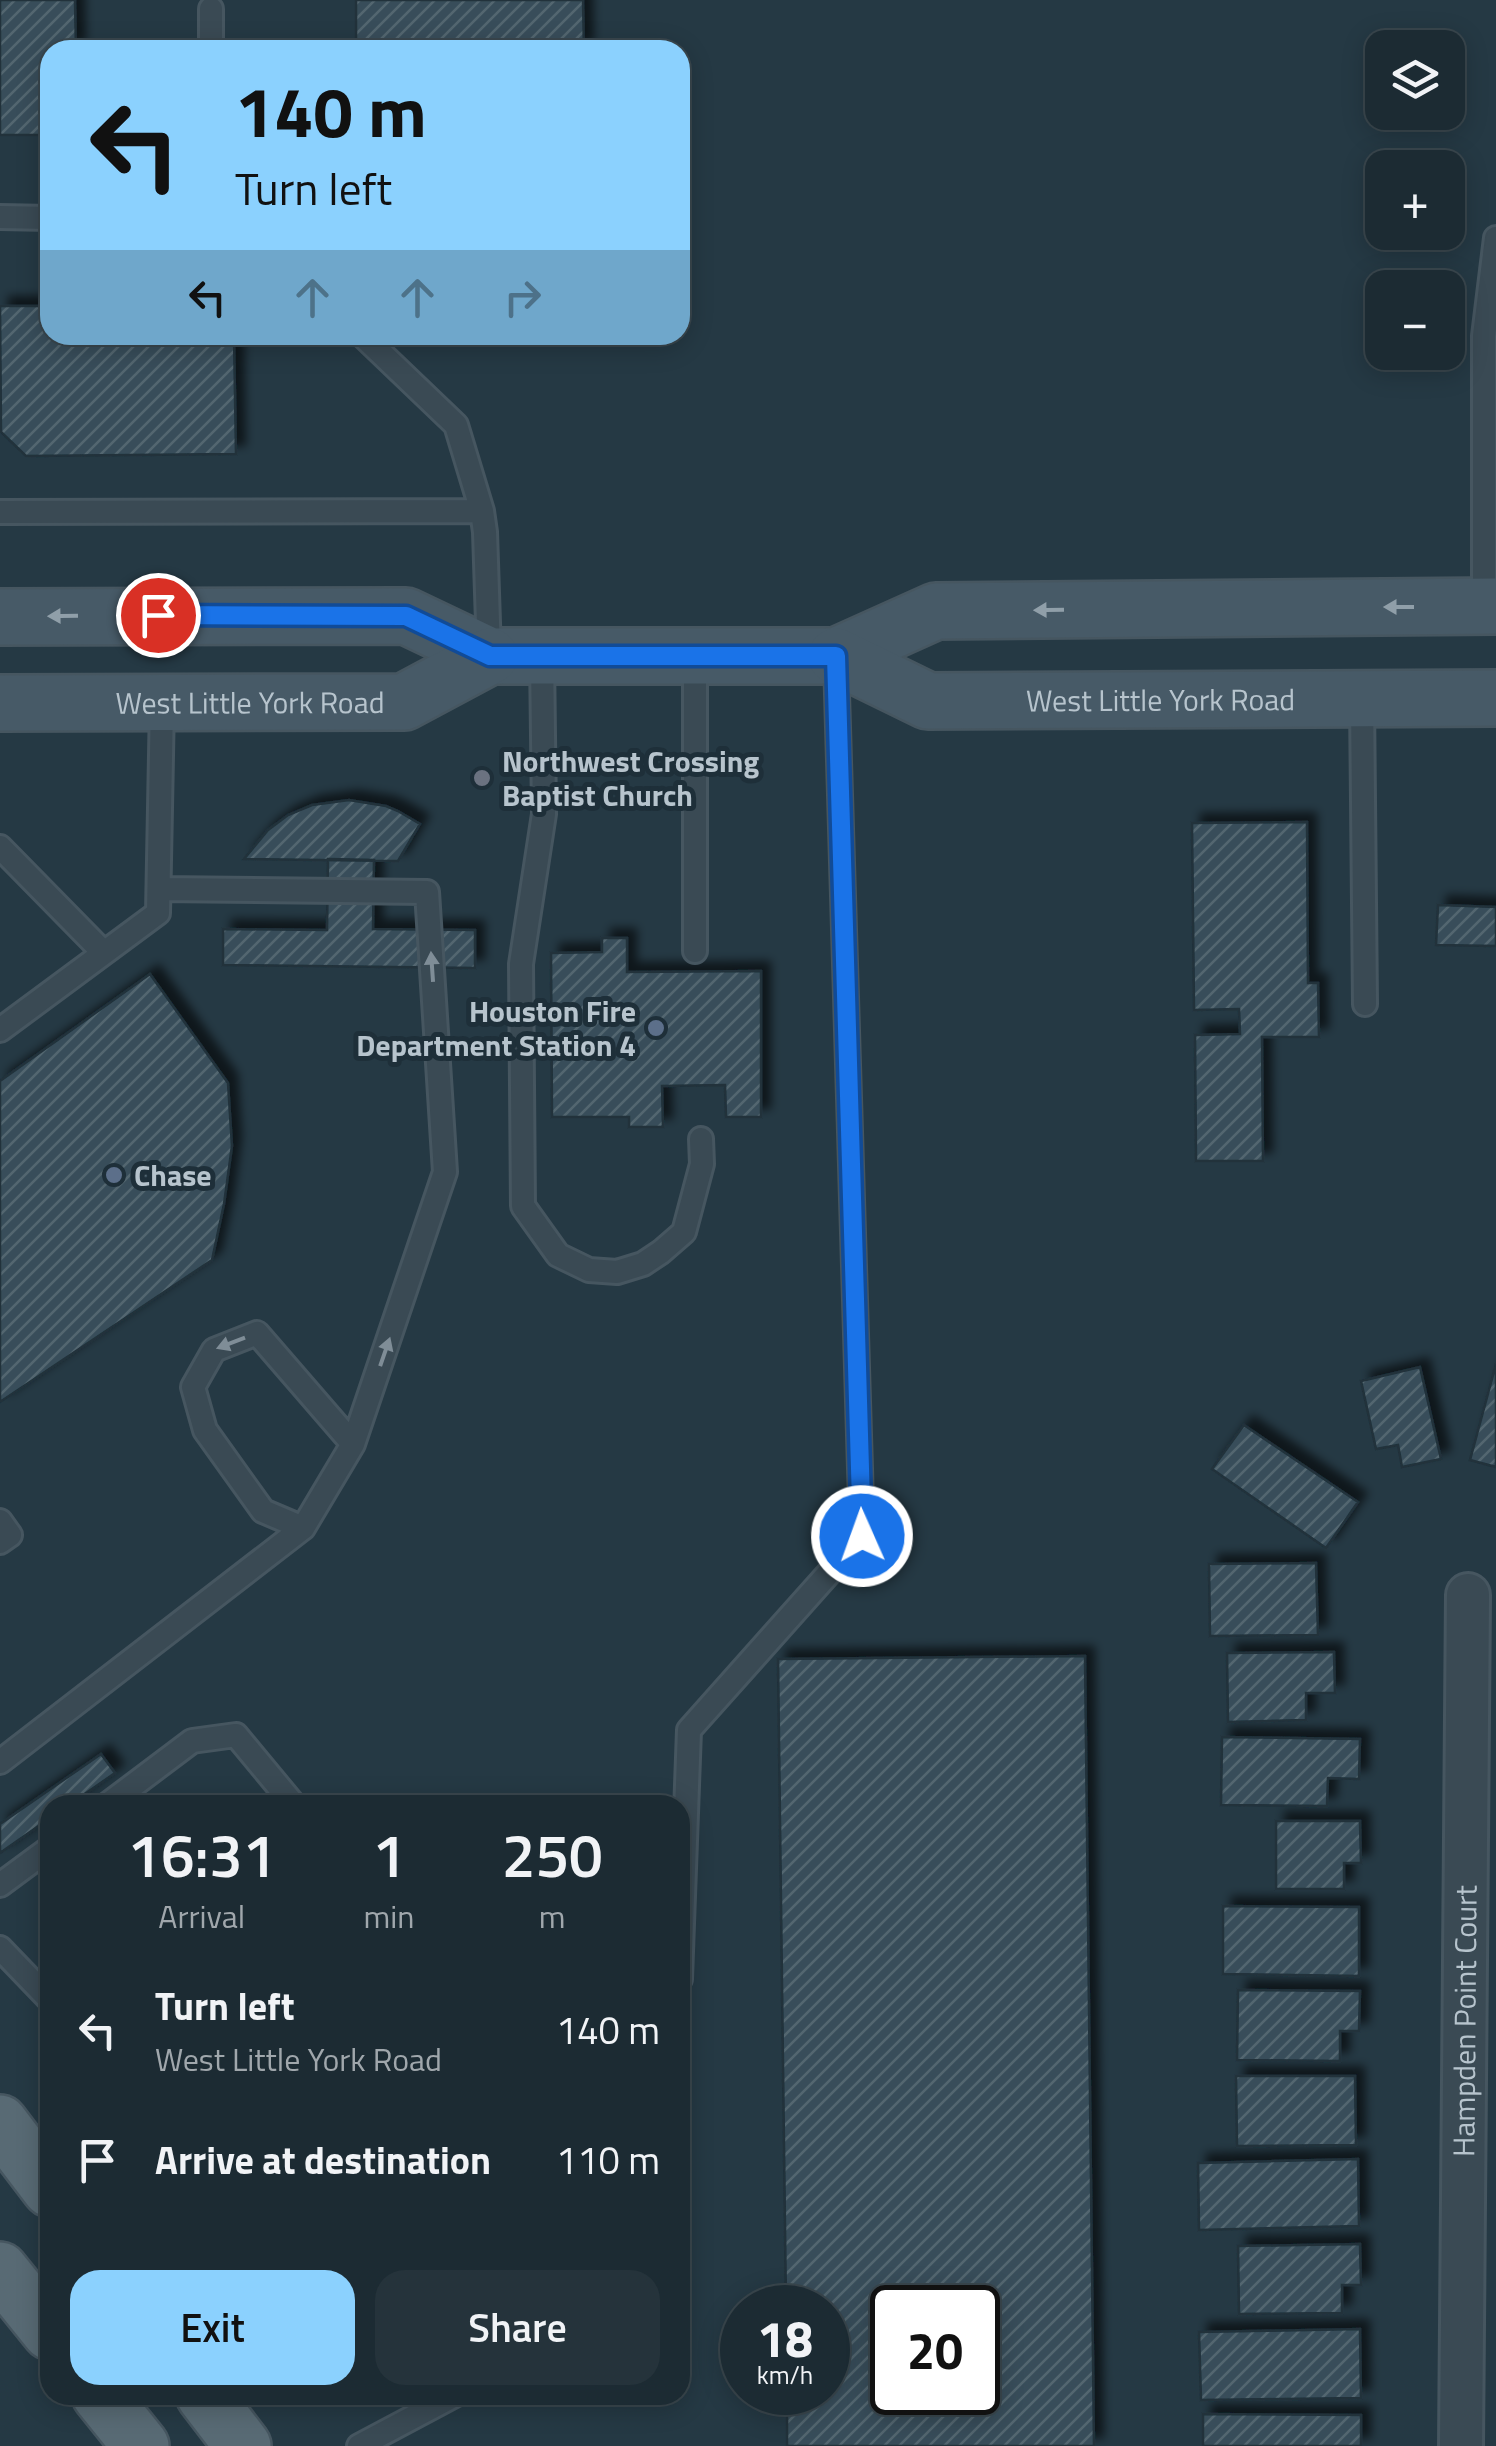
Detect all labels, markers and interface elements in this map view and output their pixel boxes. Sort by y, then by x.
map controls [1365,30,1465,370]
button: layers [1365,30,1465,130]
text: 140 m [235,58,427,164]
icon: left [70,80,200,210]
button: + [1365,150,1465,250]
text: Turn left [235,154,392,222]
icon: left [180,270,235,325]
icon: ahead [285,270,340,325]
icon: ahead [390,270,445,325]
icon: right [495,270,550,325]
button: − [1365,270,1465,370]
pin [116,573,201,658]
icon: arrive [131,588,186,643]
one-way arrow [1382,599,1414,615]
one-way arrow [1033,602,1065,618]
one-way arrow [47,609,79,625]
street label: West Little York Road [1026,676,1295,723]
street label: West Little York Road [115,679,385,726]
place label: Northwest Crossing Baptist Church [502,738,759,818]
marker: Northwest Crossing Baptist Church [471,767,493,789]
one-way arrow [424,951,440,983]
place label: Houston Fire Department Station 4 [356,988,636,1068]
marker: Houston Fire Department Station 4 [645,1017,667,1039]
place label: Chase [134,1152,212,1198]
marker: Chase [103,1164,125,1186]
one-way arrow [216,1336,246,1352]
one-way arrow [378,1336,393,1366]
position arrow [810,1484,914,1588]
text: 16:31 [127,1809,276,1900]
text: 1 [372,1809,406,1900]
text: 250 [502,1809,603,1900]
street label: Hampden Point Court [1440,1884,1489,2157]
text: Arrival [158,1892,245,1940]
text: min [363,1892,414,1940]
text: m [539,1892,566,1940]
text: Turn left [155,1977,295,2035]
text: 140 m [556,2001,660,2059]
icon: left [70,2003,125,2058]
text: West Little York Road [155,2035,442,2083]
text: Arrive at destination [155,2131,491,2189]
text: 110 m [556,2131,660,2189]
icon: arrive [70,2133,125,2188]
button: Exit [70,2270,355,2385]
button: Share [375,2270,660,2385]
speed limit sign: 20 [870,2285,1000,2415]
text: 18 [757,2300,813,2376]
text: km/h [757,2356,813,2394]

